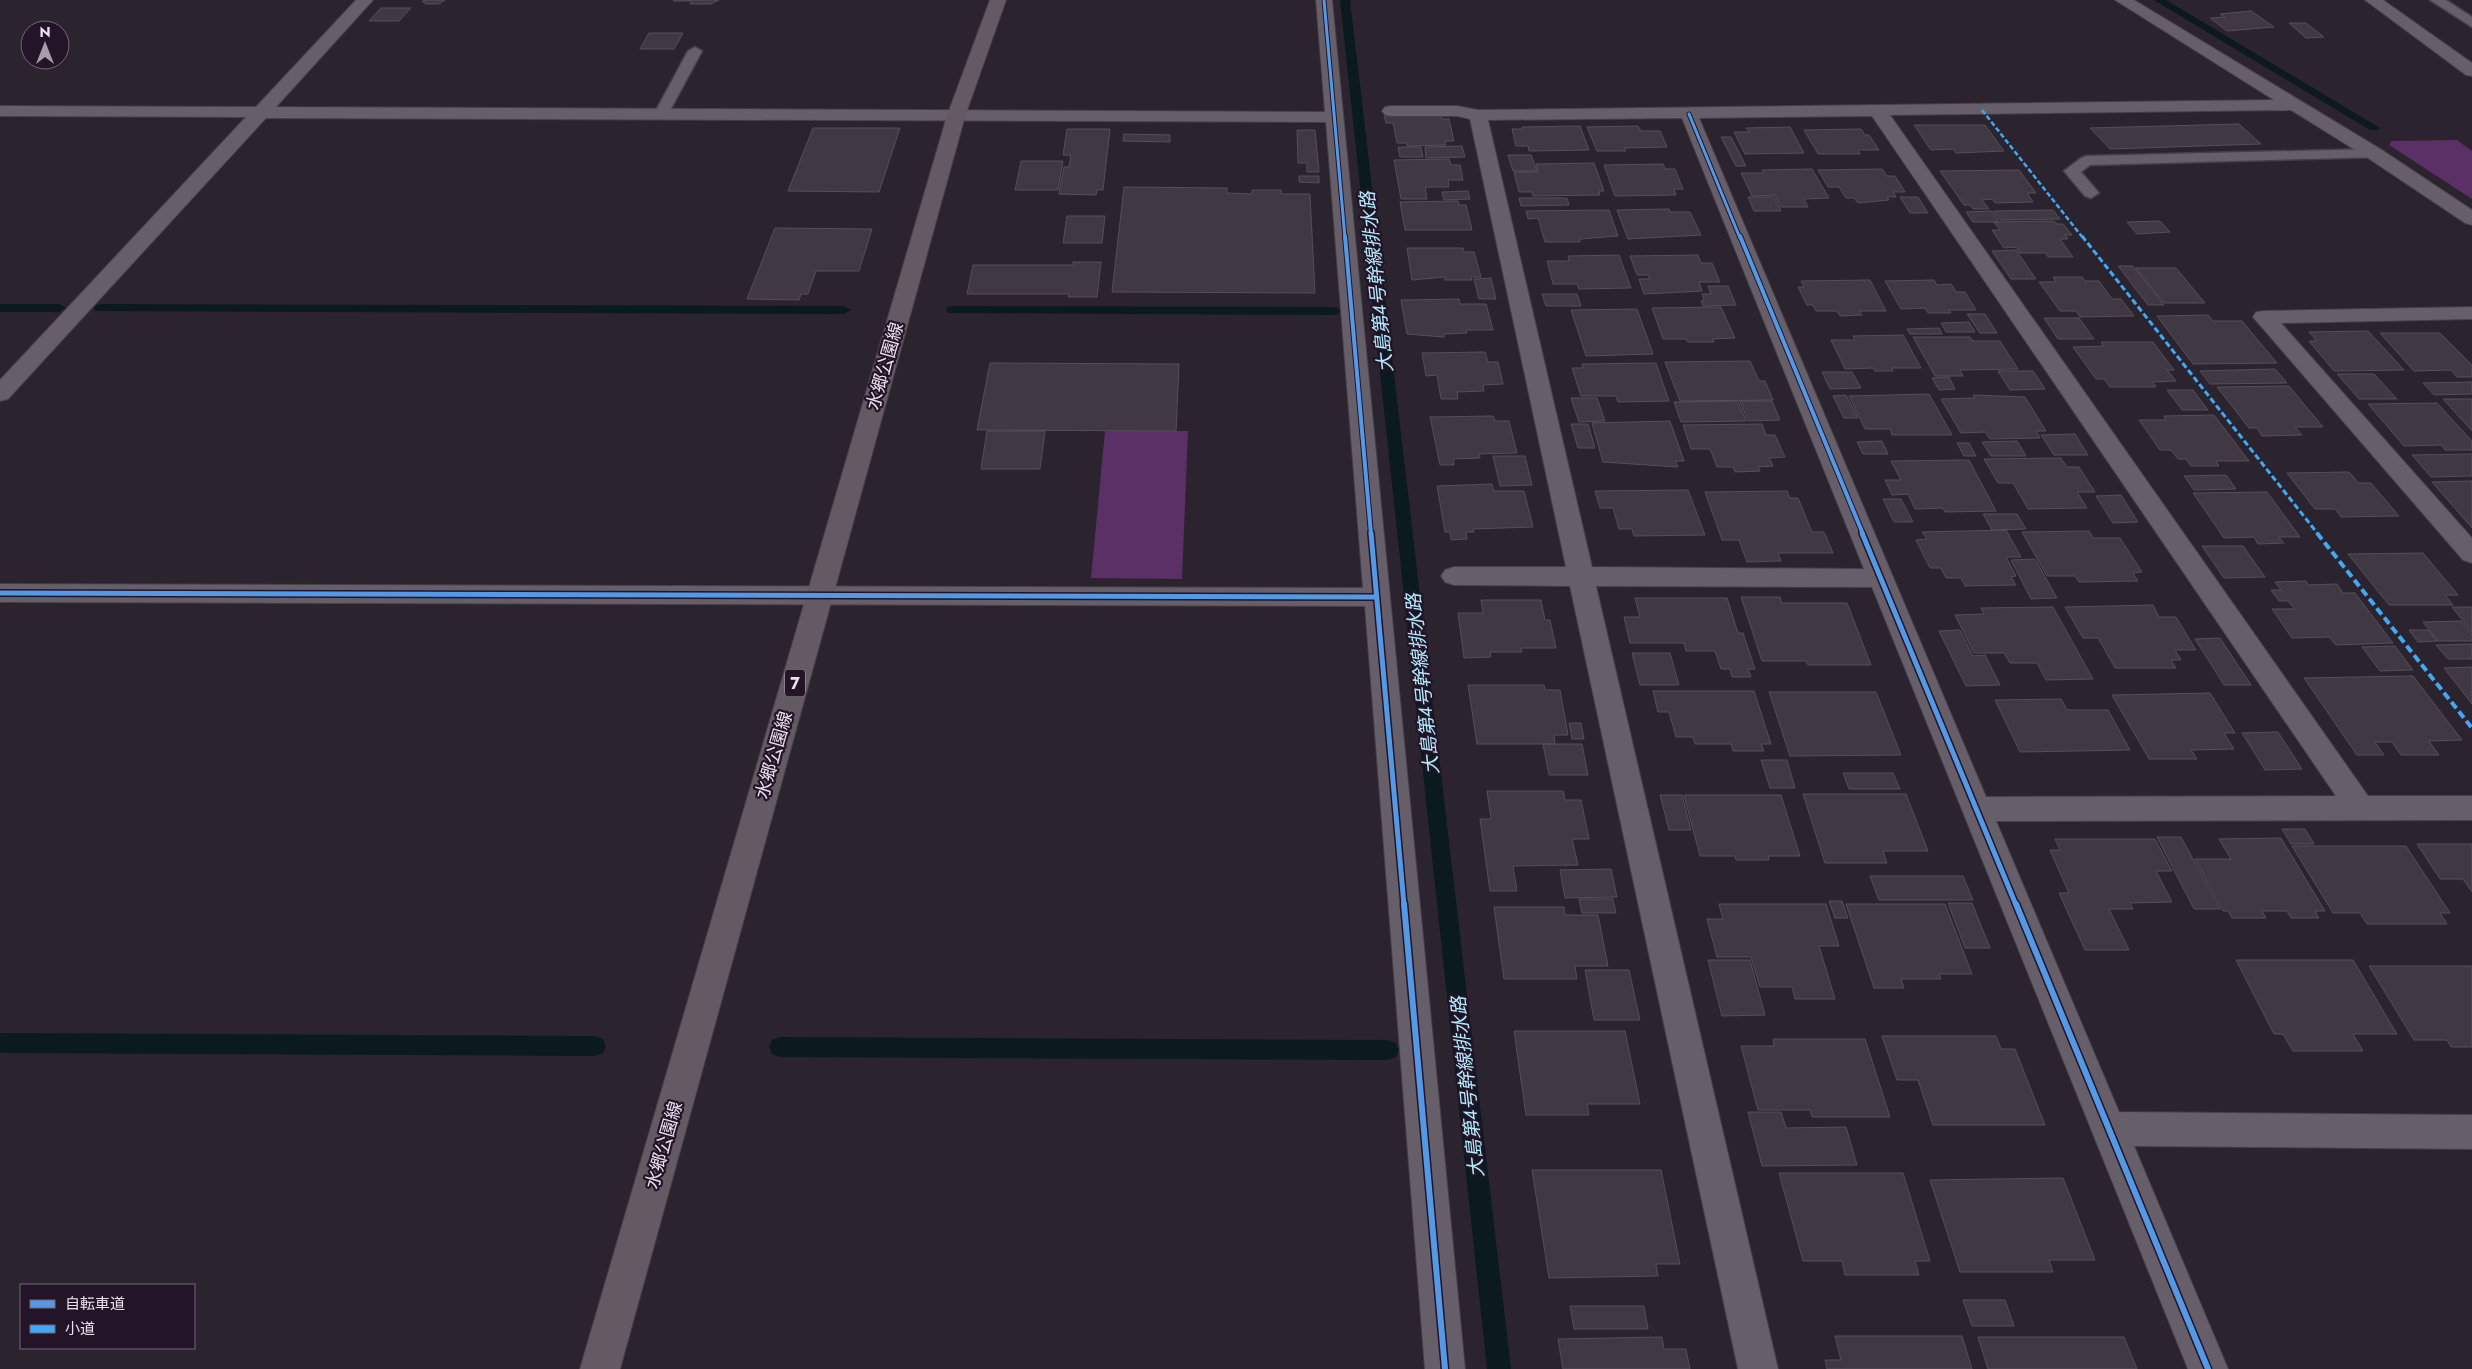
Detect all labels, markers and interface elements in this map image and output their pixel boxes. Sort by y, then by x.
north arrow [20,20,70,70]
text: N [39,22,51,42]
water label: 大島第4号幹線排水路 [1353,188,1399,374]
street label: 水郷公園線 [860,319,910,413]
water label: 大島第4号幹線排水路 [1399,590,1445,776]
road number: 7 [785,670,805,696]
street label: 水郷公園線 [749,708,799,802]
water label: 大島第4号幹線排水路 [1444,993,1490,1179]
street label: 水郷公園線 [639,1098,689,1192]
legend [20,1284,195,1349]
text: 自転車道 [65,1293,125,1315]
text: 小道 [65,1318,95,1340]

